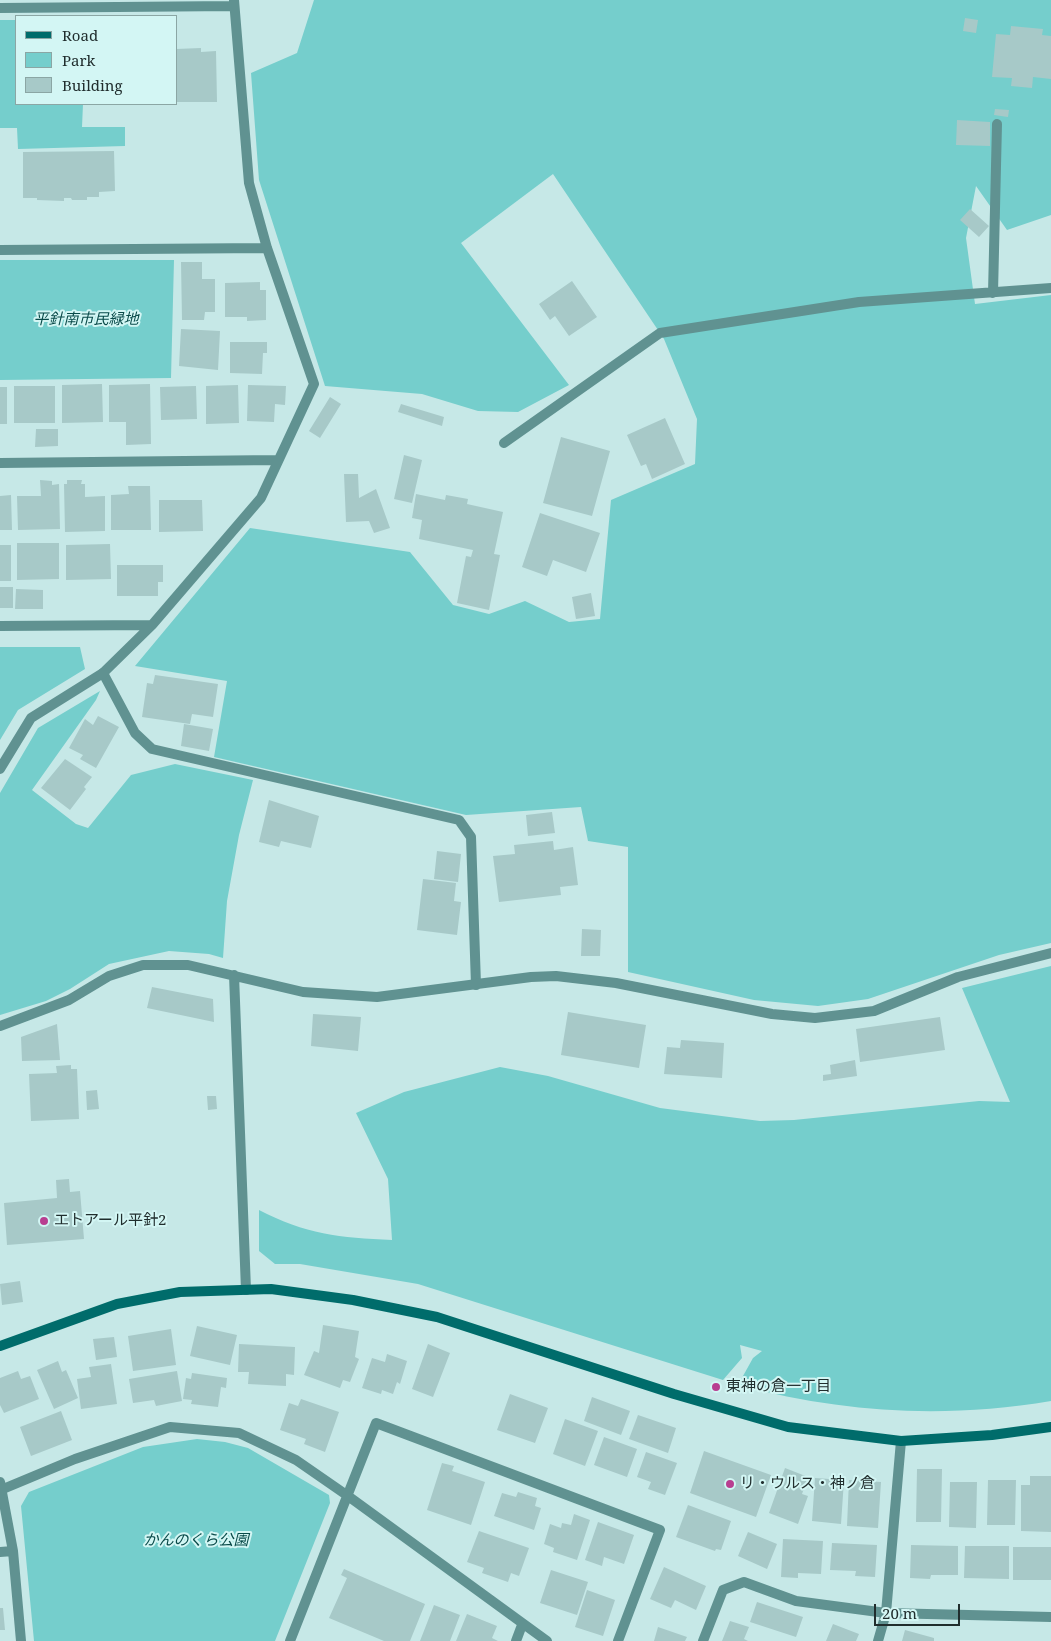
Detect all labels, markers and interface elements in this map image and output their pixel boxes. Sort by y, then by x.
legend [15,15,178,105]
text: Road [62,25,98,45]
text: Park [62,50,95,70]
text: Building [62,75,123,95]
park label: 平針南市民緑地 [34,311,138,329]
place label: エトアール平針2 [54,1212,166,1230]
marker: エトアール平針2 [38,1215,50,1227]
place label: 東神の倉一丁目 [726,1378,831,1396]
marker: 東神の倉一丁目 [710,1381,722,1393]
place label: リ・ウルス・神ノ倉 [740,1475,875,1493]
marker: リ・ウルス・神ノ倉 [724,1478,736,1490]
park label: かんのくら公園 [144,1532,248,1550]
scale bar [876,1594,962,1626]
text: 20 m [882,1603,917,1623]

